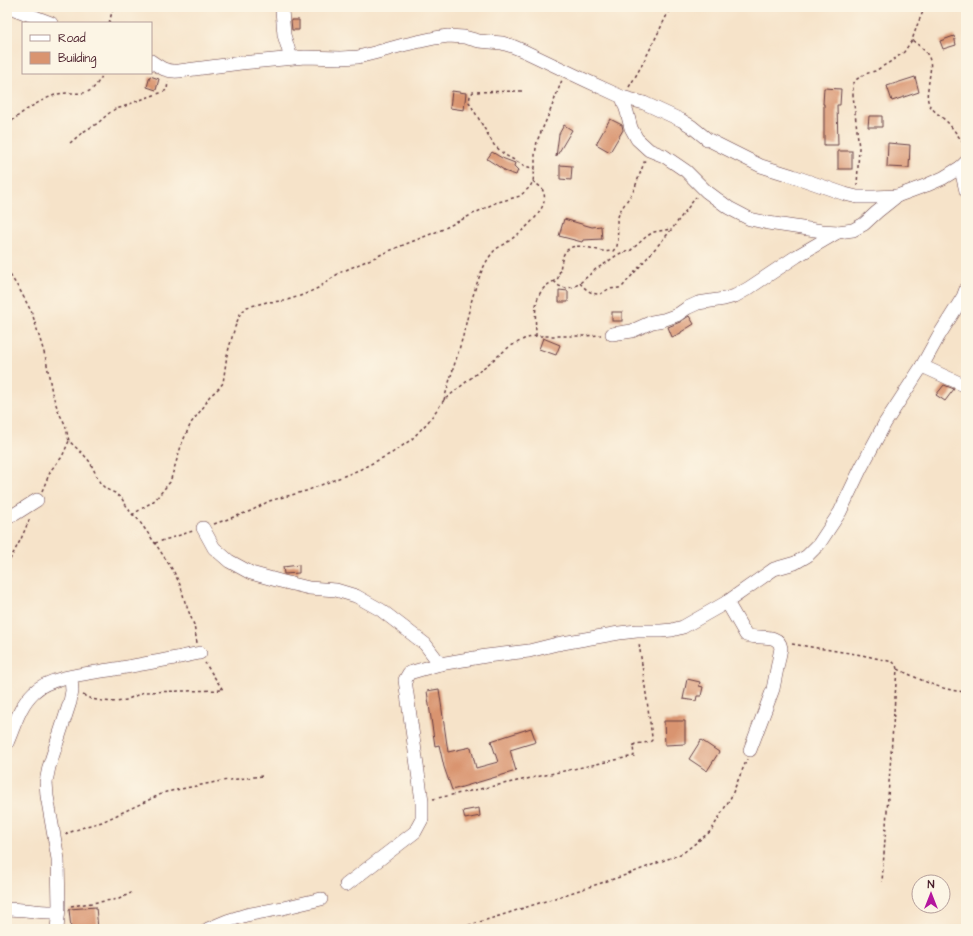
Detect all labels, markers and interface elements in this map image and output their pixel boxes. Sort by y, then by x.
legend [22,22,152,74]
text: Road [58,30,86,47]
text: Building [58,50,96,68]
north arrow [911,874,951,914]
text: N [928,877,935,892]

